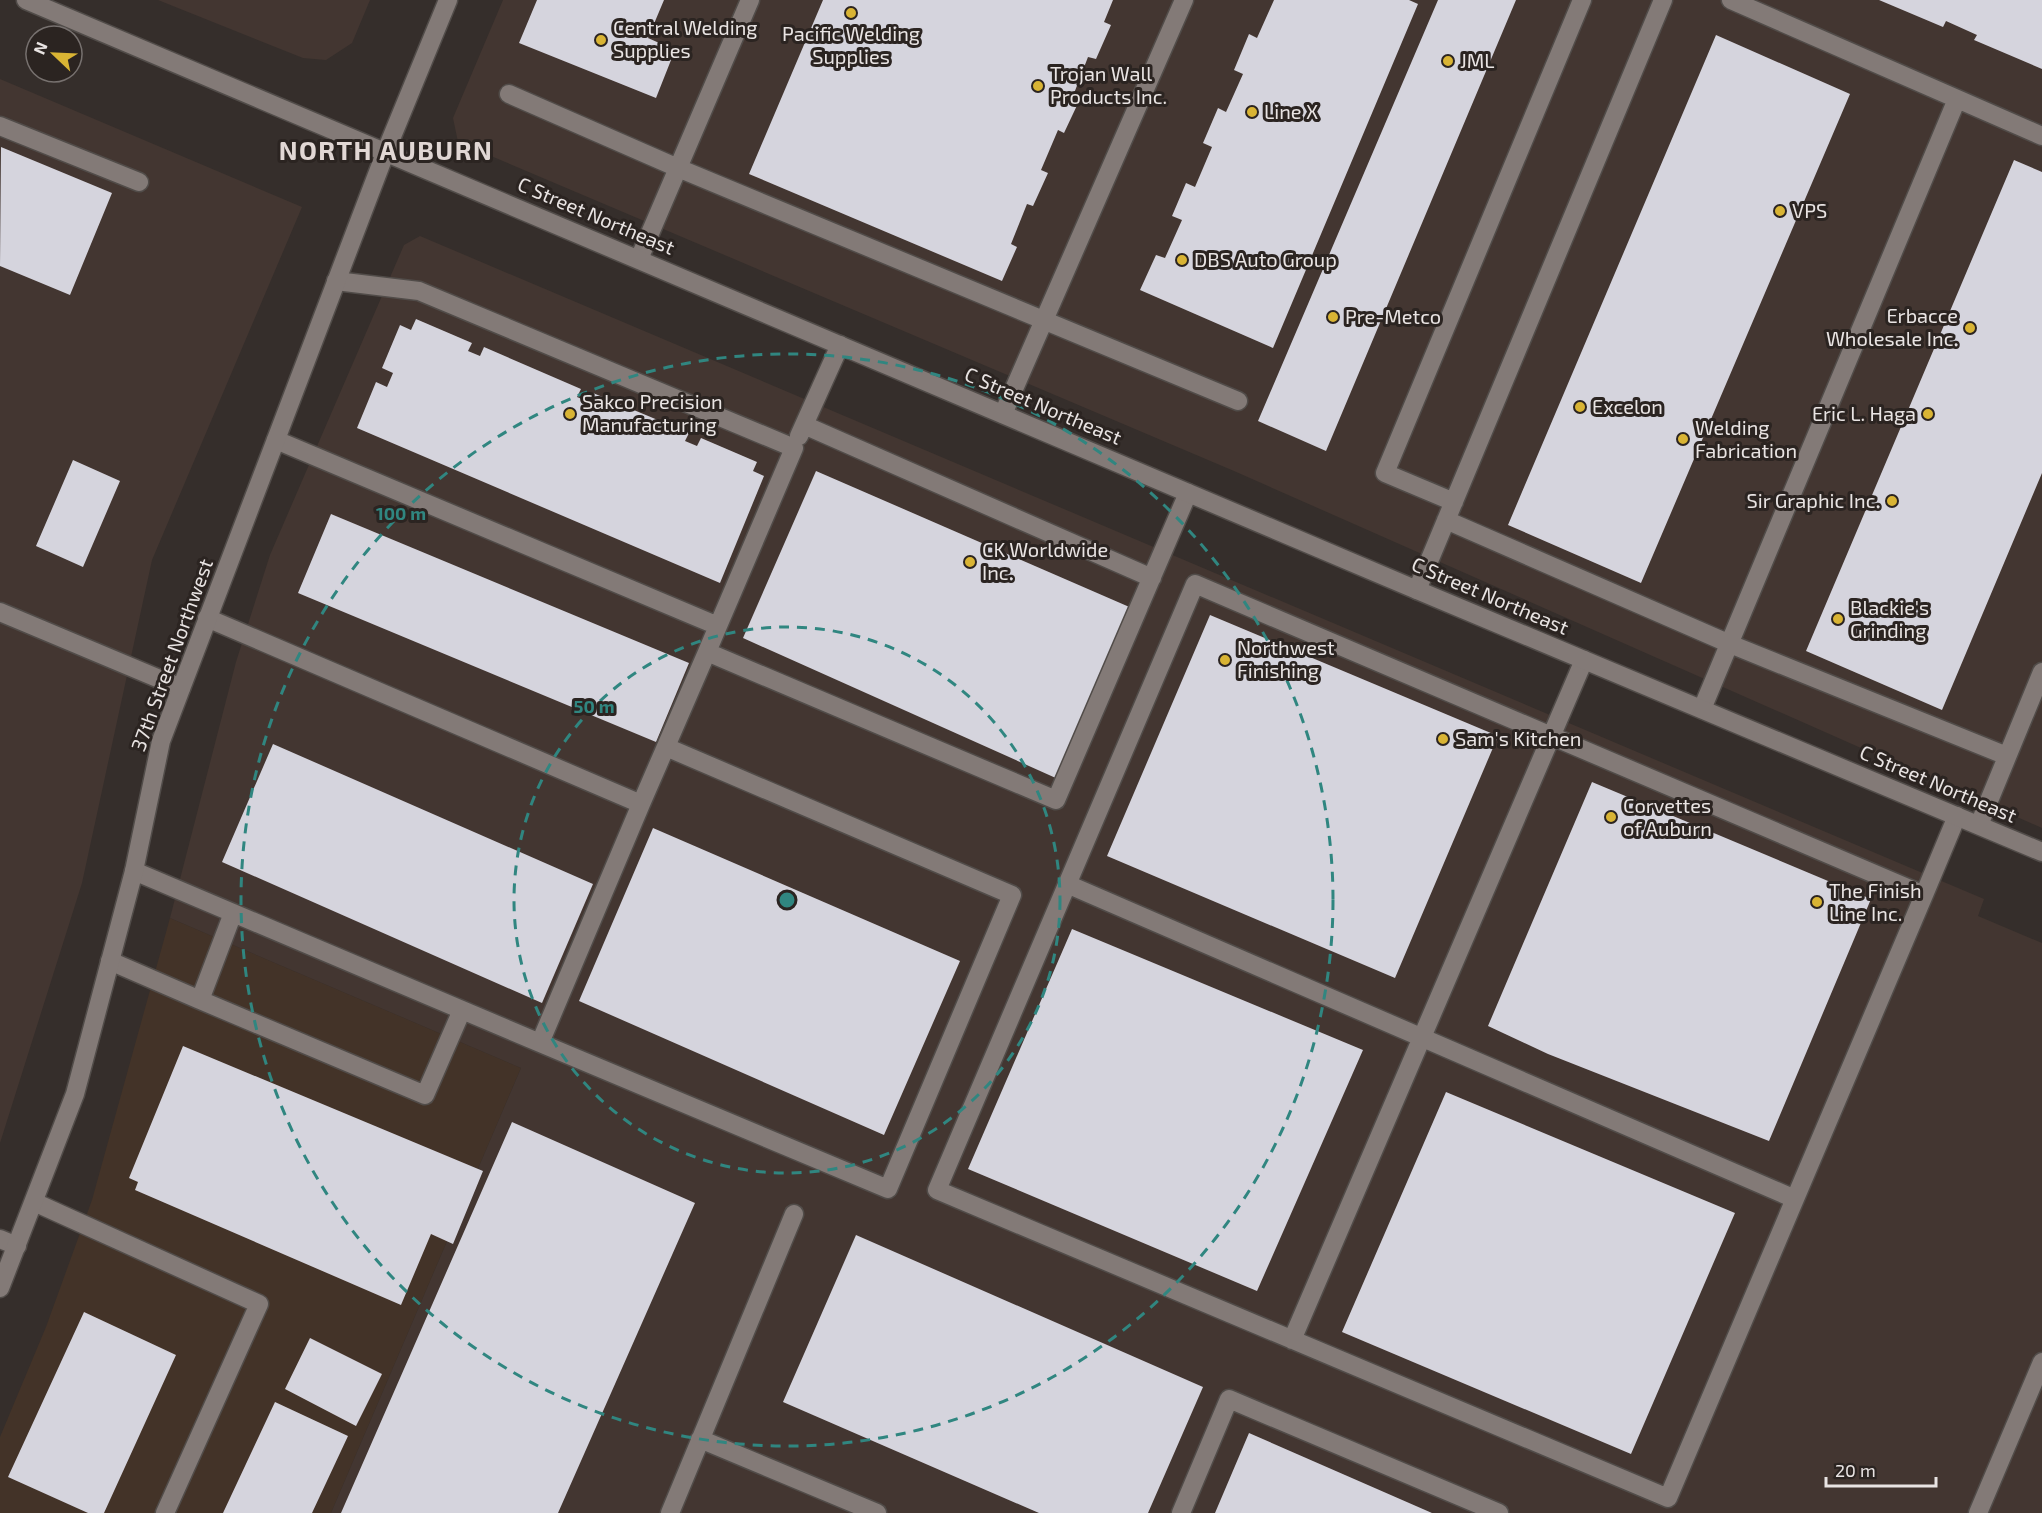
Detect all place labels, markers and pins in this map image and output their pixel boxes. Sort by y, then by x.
marker: Pacific Welding Supplies [844,6,858,20]
place label: Central Welding Supplies [613,15,758,62]
place label: Pacific Welding Supplies [782,21,920,68]
marker: Central Welding Supplies [594,33,608,47]
place label: JML [1460,48,1495,72]
marker: JML [1441,54,1455,68]
place label: Trojan Wall Products Inc. [1050,61,1167,108]
marker: Trojan Wall Products Inc. [1031,79,1045,93]
place label: Line X [1264,99,1318,123]
marker: Line X [1245,105,1259,119]
place label: VPS [1792,198,1827,222]
marker: VPS [1773,204,1787,218]
place label: DBS Auto Group [1194,247,1337,271]
marker: DBS Auto Group [1175,253,1189,267]
place label: Erbacce Wholesale Inc. [1826,303,1958,350]
place label: Pre-Metco [1345,304,1441,328]
marker: Pre-Metco [1326,310,1340,324]
marker: Erbacce Wholesale Inc. [1963,321,1977,335]
place label: Sakco Precision Manufacturing [582,389,723,436]
place label: Excelon [1592,394,1663,418]
marker: Excelon [1573,400,1587,414]
place label: Eric L. Haga [1812,401,1916,425]
marker: Sakco Precision Manufacturing [563,407,577,421]
marker: Eric L. Haga [1921,407,1935,421]
place label: Welding Fabrication [1695,415,1797,462]
marker: Welding Fabrication [1676,432,1690,446]
place label: Sir Graphic Inc. [1747,488,1880,512]
marker: Sir Graphic Inc. [1885,494,1899,508]
place label: CK Worldwide Inc. [982,537,1108,584]
marker: CK Worldwide Inc. [963,555,977,569]
place label: Blackie's Grinding [1850,595,1929,642]
marker: Blackie's Grinding [1831,612,1845,626]
place label: Northwest Finishing [1237,635,1335,682]
marker: Northwest Finishing [1218,653,1232,667]
place label: Sam's Kitchen [1455,726,1581,750]
marker: Sam's Kitchen [1436,732,1450,746]
place label: Corvettes of Auburn [1623,793,1712,840]
marker: Corvettes of Auburn [1604,810,1618,824]
place label: The Finish Line Inc. [1829,878,1922,925]
centre of rings [777,890,797,910]
marker: The Finish Line Inc. [1810,895,1824,909]

